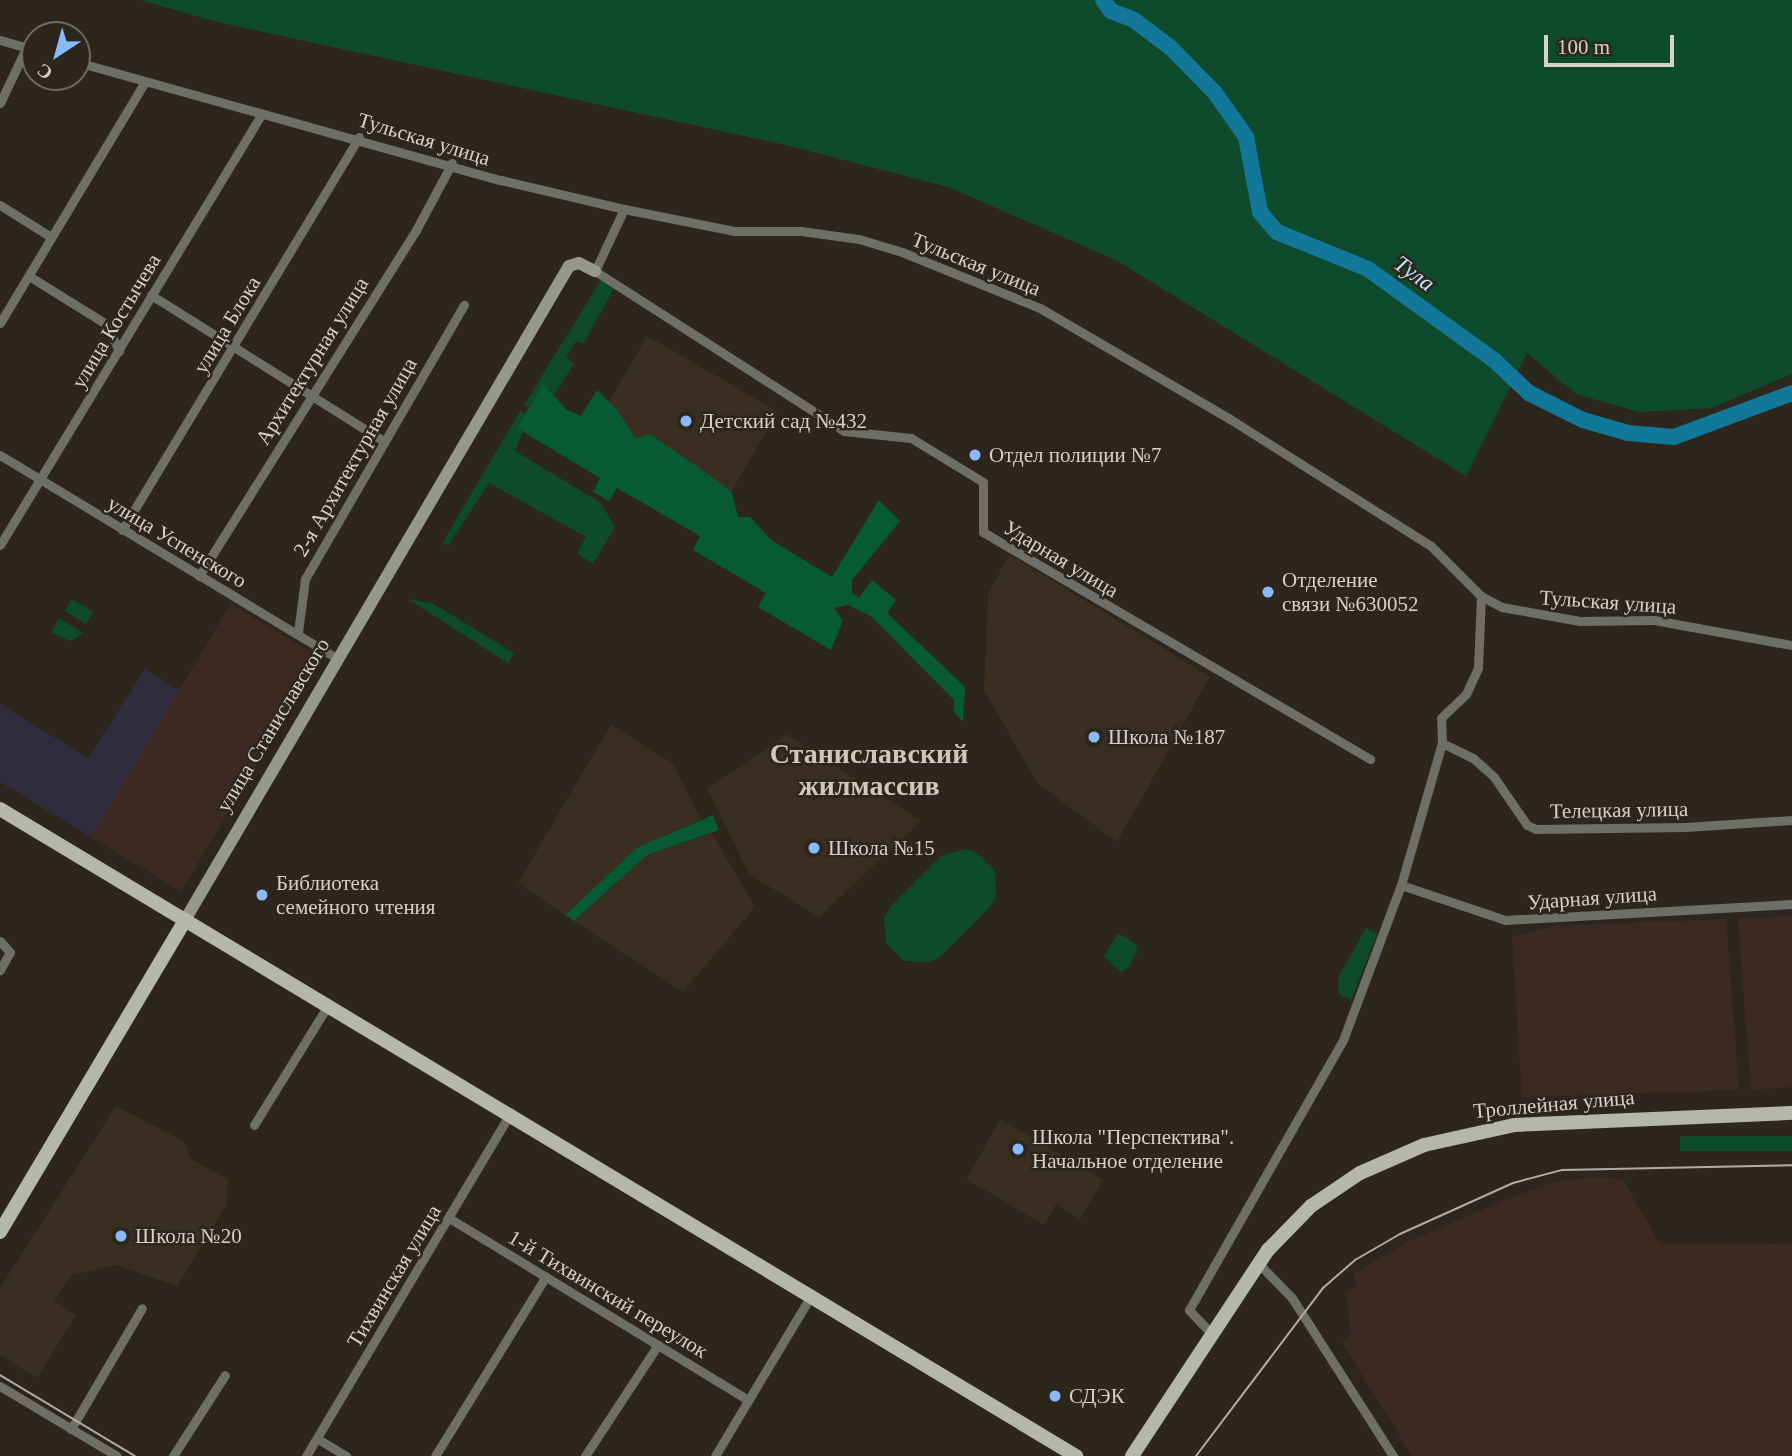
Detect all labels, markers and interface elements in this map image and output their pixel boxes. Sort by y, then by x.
north arrow [21,21,91,91]
scale bar [1547,21,1676,65]
text: 100 m [1557,35,1610,59]
text: С [33,59,56,84]
street label: Тульская улица [355,107,493,171]
street label: Тульская улица [908,227,1044,301]
street label: улица Костычева [66,249,166,393]
water label: Тула [1388,250,1440,298]
street label: улица Блока [188,272,266,378]
street label: Архитектурная улица [250,272,374,450]
street label: 2-я Архитектурная улица [288,353,422,561]
place label: Детский сад №432 [700,408,867,434]
marker: Детский сад №432 [678,413,694,429]
place label: Отдел полиции №7 [989,442,1161,468]
marker: Отдел полиции №7 [967,447,983,463]
street label: улица Успенского [103,490,251,594]
street label: Ударная улица [999,515,1123,603]
place label: Отделение связи №630052 [1282,567,1418,617]
marker: Отделение связи №630052 [1260,584,1276,600]
street label: Тульская улица [1539,585,1677,619]
street label: улица Станиславского [211,633,335,817]
place label: Школа №187 [1108,724,1225,750]
marker: Школа №187 [1086,729,1102,745]
district label: Станиславский жилмассив [770,737,968,803]
street label: Телецкая улица [1550,796,1688,824]
place label: Школа №15 [828,835,935,861]
marker: Школа №15 [806,840,822,856]
place label: Библиотека семейного чтения [276,870,436,920]
street label: Ударная улица [1526,881,1658,915]
marker: Библиотека семейного чтения [254,887,270,903]
street label: Троллейная улица [1472,1084,1636,1124]
place label: Школа "Перспектива". Начальное отделение [1032,1124,1234,1174]
marker: Школа "Перспектива". Начальное отделение [1010,1141,1026,1157]
street label: Тихвинская улица [342,1200,446,1352]
place label: Школа №20 [135,1223,242,1249]
street label: 1-й Тихвинский переулок [504,1224,712,1364]
marker: Школа №20 [113,1228,129,1244]
place label: СДЭК [1069,1383,1125,1409]
marker: СДЭК [1047,1388,1063,1404]

